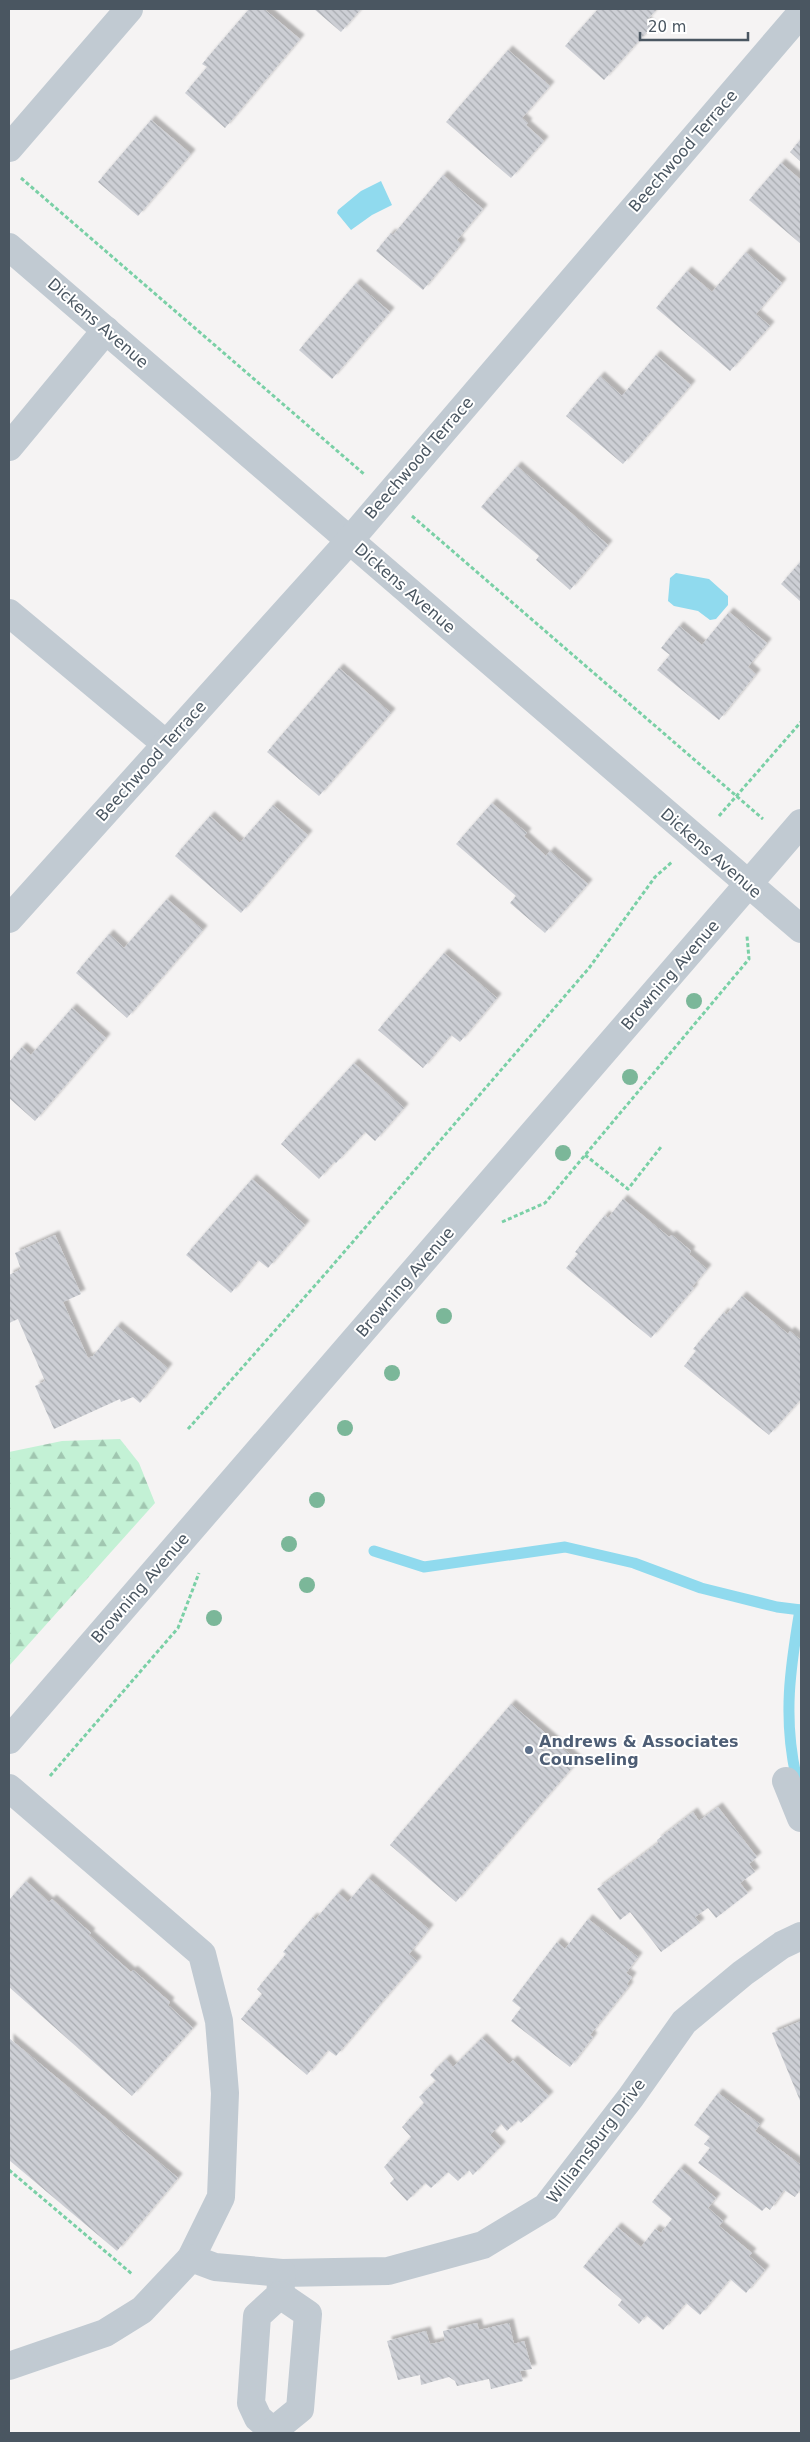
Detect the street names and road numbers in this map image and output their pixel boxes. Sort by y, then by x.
street label: Beechwood Terrace [625,86,741,216]
street label: Dickens Avenue [44,274,152,372]
street label: Beechwood Terrace [361,393,477,523]
street label: Dickens Avenue [351,539,459,637]
street label: Beechwood Terrace [92,697,210,825]
street label: Dickens Avenue [657,804,765,902]
street label: Browning Avenue [617,916,723,1034]
street label: Browning Avenue [352,1223,458,1341]
street label: Browning Avenue [87,1529,193,1647]
street label: Williamsburg Drive [543,2075,649,2207]

